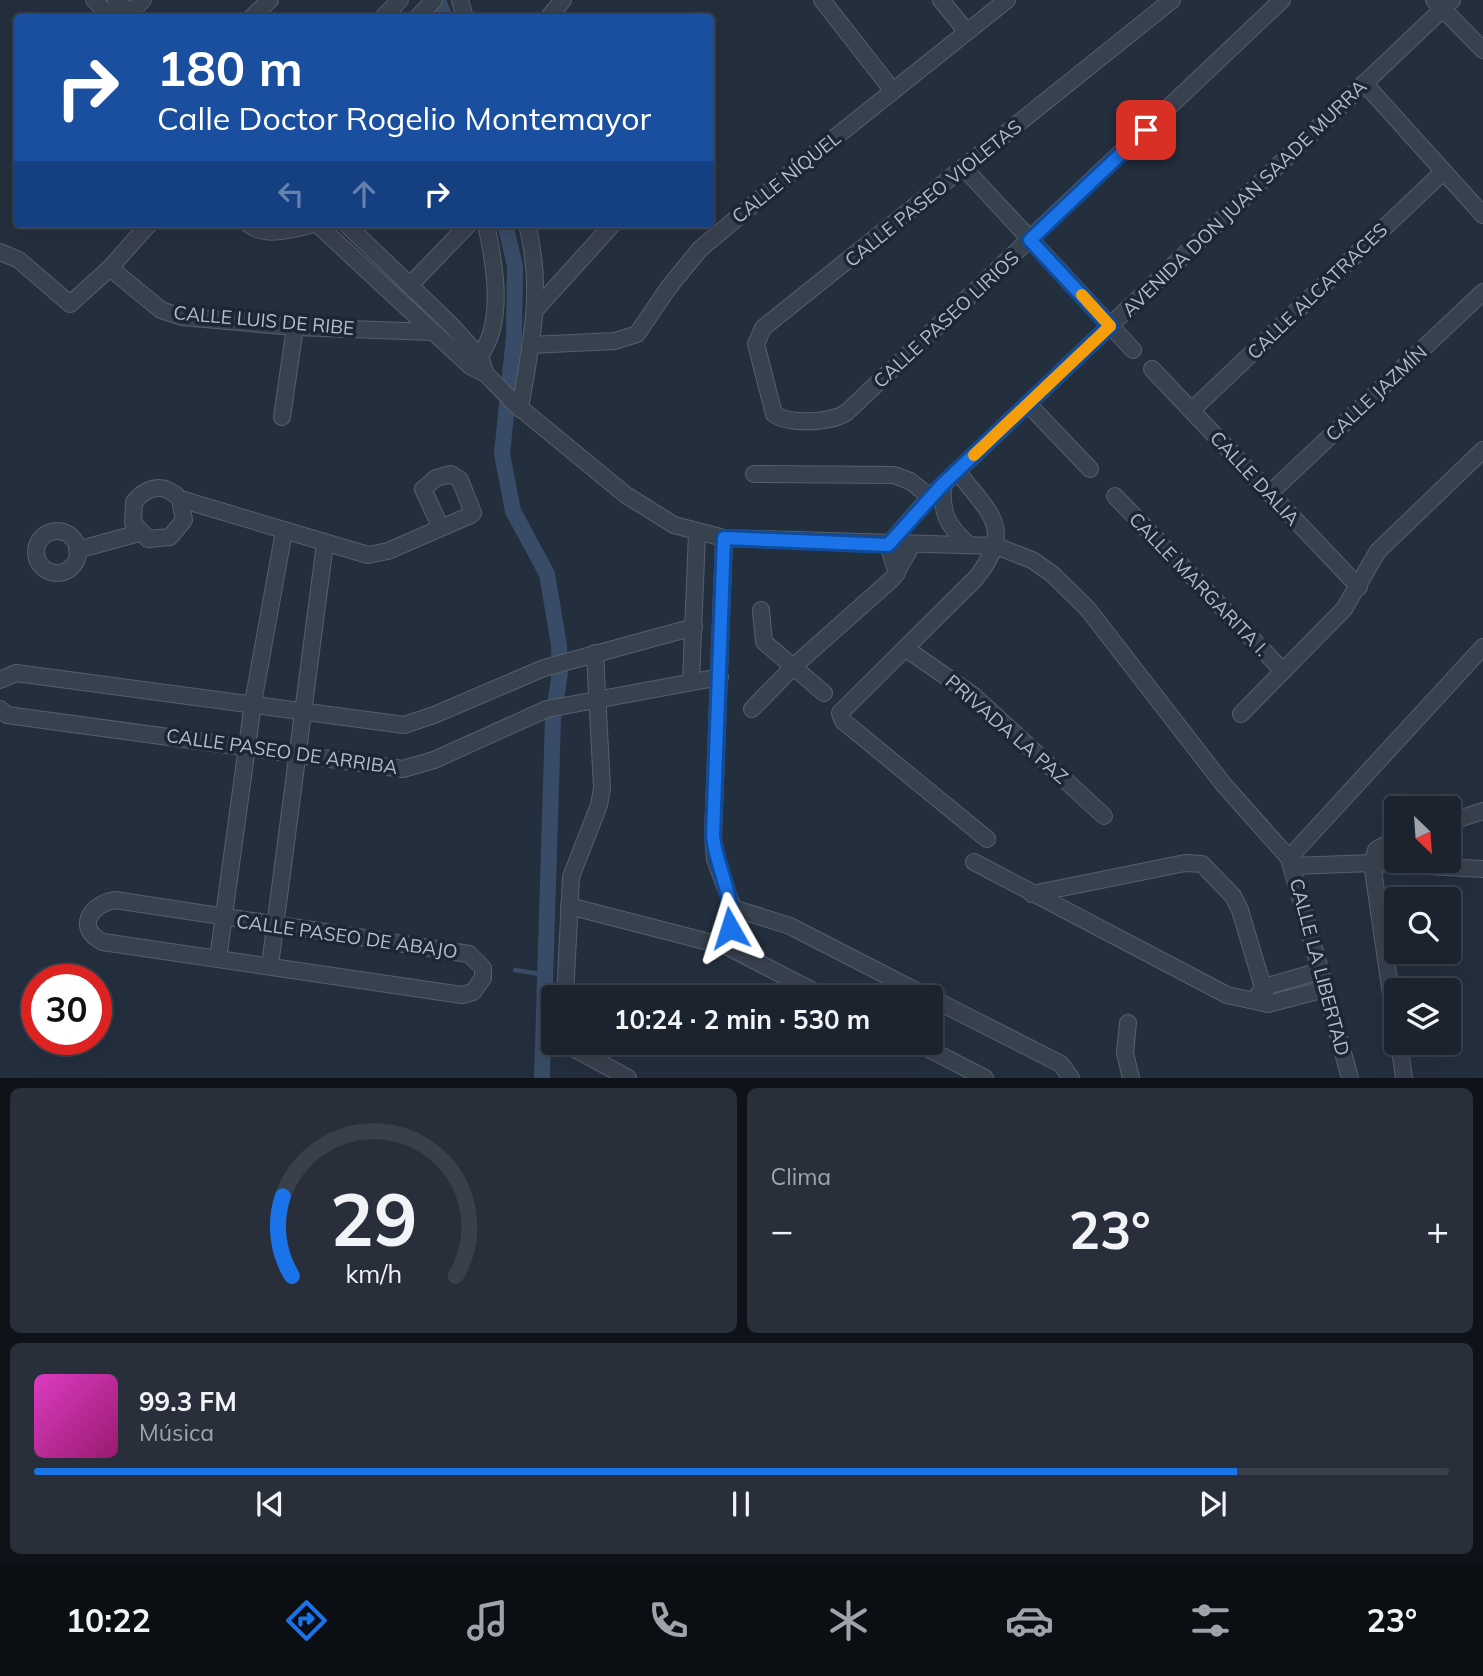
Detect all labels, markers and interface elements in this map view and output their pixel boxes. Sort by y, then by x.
text: 180 m [157,37,303,98]
icon: right [42,42,133,133]
street label: AVENIDA DON JUAN SAADE MURRA [1117,74,1371,322]
text: Calle Doctor Rogelio Montemayor [157,98,651,138]
pin [1116,100,1176,160]
icon: arrive [1127,111,1165,149]
street label: CALLE PASEO VIOLETAS [840,114,1026,272]
street label: CALLE NÍQUEL [727,126,846,228]
icon: left [272,175,310,213]
icon: ahead [345,175,383,213]
icon: right [418,175,456,213]
street label: CALLE ALCATRACES [1242,218,1392,364]
street label: CALLE PASEO LIRIOS [868,245,1024,393]
street label: CALLE LUIS DE RIBE [173,300,355,340]
street label: CALLE JAZMÍN [1320,340,1432,446]
street label: CALLE DALIA [1205,426,1305,530]
street label: CALLE MARGARITA I. [1124,507,1274,661]
street label: PRIVADA LA PAZ [941,669,1073,789]
street label: CALLE PASEO DE ARRIBA [165,723,399,779]
north arrow [1384,796,1461,873]
map controls [1384,796,1461,1055]
street label: CALLE LA LIBERTAD [1285,876,1355,1058]
button: search [1384,887,1461,964]
position arrow [693,891,767,965]
street label: CALLE PASEO DE ABAJO [235,909,459,963]
speed limit sign: 30 [21,964,112,1055]
button: layers [1384,978,1461,1055]
text: 10:24 · 2 min · 530 m [614,1003,870,1036]
text: Clima [771,1162,831,1191]
text: 29 [330,1174,417,1265]
text: 23° [1069,1197,1151,1262]
text: − [771,1206,793,1254]
text: + [1426,1206,1449,1254]
text: km/h [345,1258,402,1289]
text: 99.3 FM [139,1385,237,1418]
text: Música [139,1418,214,1447]
icon: previous [251,1485,289,1523]
icon: pause [722,1485,760,1523]
icon: next [1194,1485,1232,1523]
icon: directions [282,1596,331,1645]
icon: music [463,1596,512,1645]
icon: phone [644,1596,693,1645]
icon: climate [824,1596,873,1645]
icon: car [1005,1596,1054,1645]
icon: filters [1186,1596,1235,1645]
text: 10:22 [66,1600,151,1640]
text: 23° [1367,1600,1417,1640]

